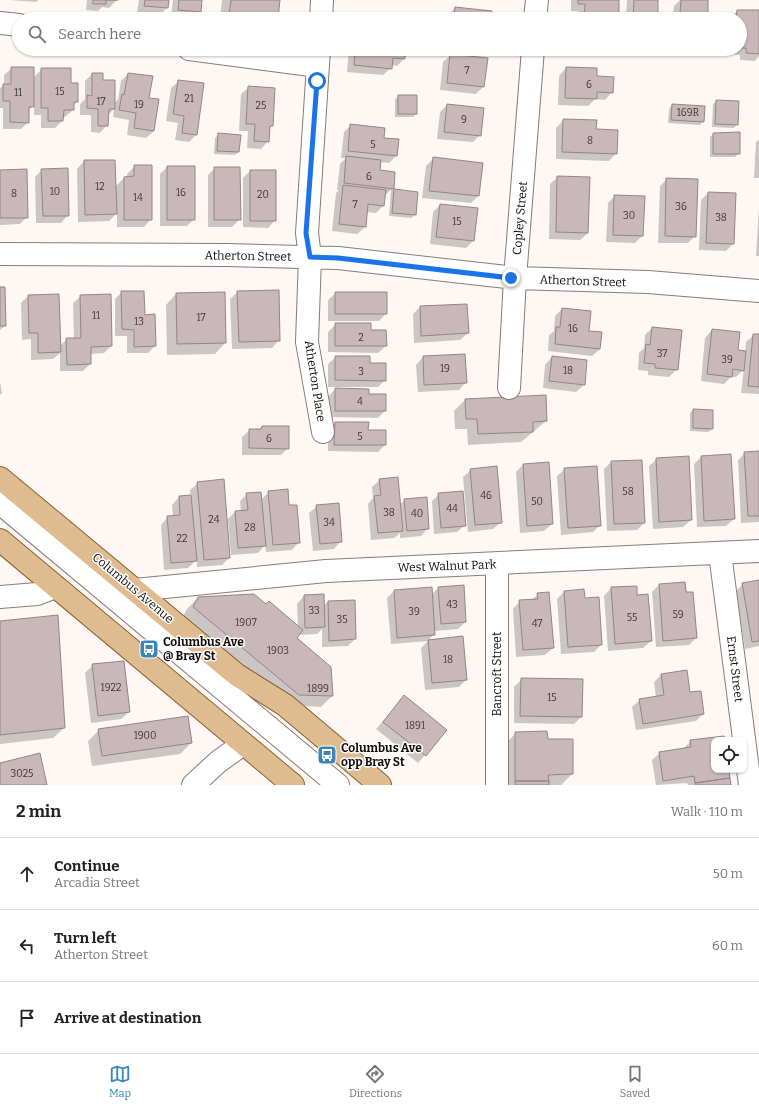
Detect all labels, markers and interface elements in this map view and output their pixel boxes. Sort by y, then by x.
search box [12,12,747,56]
icon: search [26,23,48,45]
text: Search here [58,25,141,43]
house number: 7 [464,65,470,77]
route start [308,72,326,90]
house number: 6 [586,79,592,91]
house number: 15 [55,86,65,98]
house number: 11 [14,87,22,99]
house number: 21 [184,93,194,105]
house number: 17 [97,96,105,108]
house number: 19 [134,99,144,111]
house number: 25 [256,100,266,112]
house number: 169R [677,107,700,119]
house number: 9 [461,114,467,126]
house number: 8 [587,135,593,147]
house number: 5 [370,139,376,151]
house number: 6 [366,171,372,183]
street label: Copley Street [510,180,530,255]
house number: 12 [95,181,105,193]
house number: 10 [50,186,60,198]
house number: 16 [176,187,186,199]
house number: 8 [11,188,17,200]
house number: 20 [257,189,269,201]
house number: 14 [133,192,143,204]
house number: 7 [352,199,358,211]
house number: 36 [675,201,687,213]
house number: 30 [623,210,635,222]
house number: 38 [715,212,727,224]
house number: 15 [452,216,462,228]
street label: Atherton Street [205,248,292,264]
route end [502,269,520,287]
street label: Atherton Street [539,272,627,290]
house number: 11 [92,310,100,322]
house number: 17 [197,312,205,324]
house number: 13 [134,316,144,328]
house number: 16 [568,323,578,335]
house number: 2 [358,332,364,344]
street label: Atherton Place [302,339,328,423]
house number: 37 [657,348,667,360]
house number: 39 [721,354,733,366]
house number: 19 [440,363,450,375]
house number: 18 [563,365,573,377]
house number: 3 [358,366,364,378]
house number: 4 [357,396,363,408]
house number: 5 [357,431,363,443]
house number: 6 [266,433,272,445]
house number: 58 [622,486,634,498]
house number: 46 [480,490,492,502]
house number: 50 [531,496,543,508]
house number: 44 [446,503,458,515]
house number: 38 [383,507,395,519]
house number: 40 [411,508,423,520]
house number: 24 [208,514,220,526]
house number: 34 [323,517,335,529]
house number: 28 [244,522,256,534]
house number: 22 [177,533,187,545]
street label: Columbus Avenue [90,550,176,626]
street label: West Walnut Park [397,557,497,575]
house number: 43 [446,599,458,611]
house number: 33 [308,605,320,617]
house number: 39 [408,606,420,618]
house number: 59 [672,609,684,621]
house number: 55 [627,612,637,624]
house number: 35 [336,614,348,626]
house number: 1907 [235,617,257,629]
house number: 47 [532,618,542,630]
street label: Bancroft Street [490,631,504,716]
place label: Columbus Ave @ Bray St [163,635,244,663]
street label: Ernst Street [724,635,746,703]
bus stop icon: Columbus Ave @ Bray St [138,638,160,660]
house number: 1903 [267,645,289,657]
house number: 18 [443,654,453,666]
house number: 1922 [101,682,121,694]
house number: 1899 [307,683,329,695]
house number: 15 [547,692,557,704]
house number: 1891 [405,720,425,732]
house number: 1900 [134,730,156,742]
map controls [711,737,747,773]
button: locate [711,737,747,773]
place label: Columbus Ave opp Bray St [341,741,422,769]
bus stop icon: Columbus Ave opp Bray St [316,744,338,766]
house number: 3025 [11,768,33,780]
text: 2 min [16,801,61,822]
text: Walk · 110 m [671,804,743,819]
text: Continue [54,857,120,875]
icon: ahead [16,863,38,885]
text: 50 m [713,866,743,881]
text: Arcadia Street [54,875,140,890]
text: Turn left [54,929,116,947]
icon: left [16,935,38,957]
text: 60 m [712,938,743,953]
text: Atherton Street [54,947,148,962]
icon: arrive [16,1007,38,1029]
text: Arrive at destination [54,1009,201,1027]
tab: Map [109,1063,131,1100]
tab: Directions [349,1063,402,1100]
tab: Saved [620,1063,650,1100]

